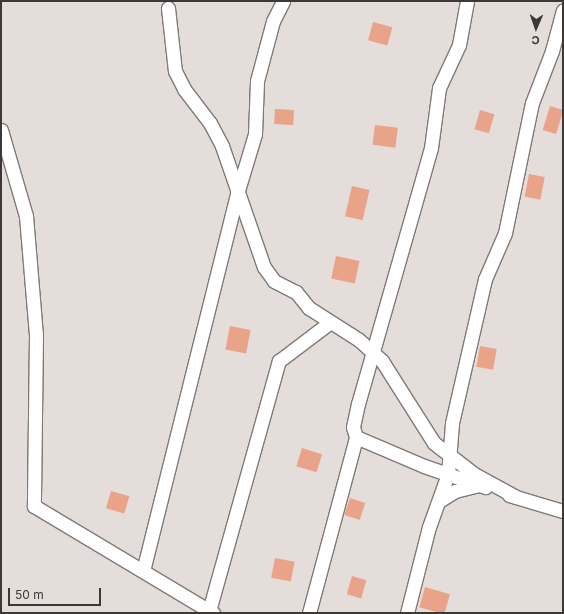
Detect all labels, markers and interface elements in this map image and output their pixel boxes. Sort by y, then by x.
north arrow [516,8,556,48]
text: С [531,33,540,47]
scale bar [10,580,103,606]
text: 50 m [15,587,44,602]

